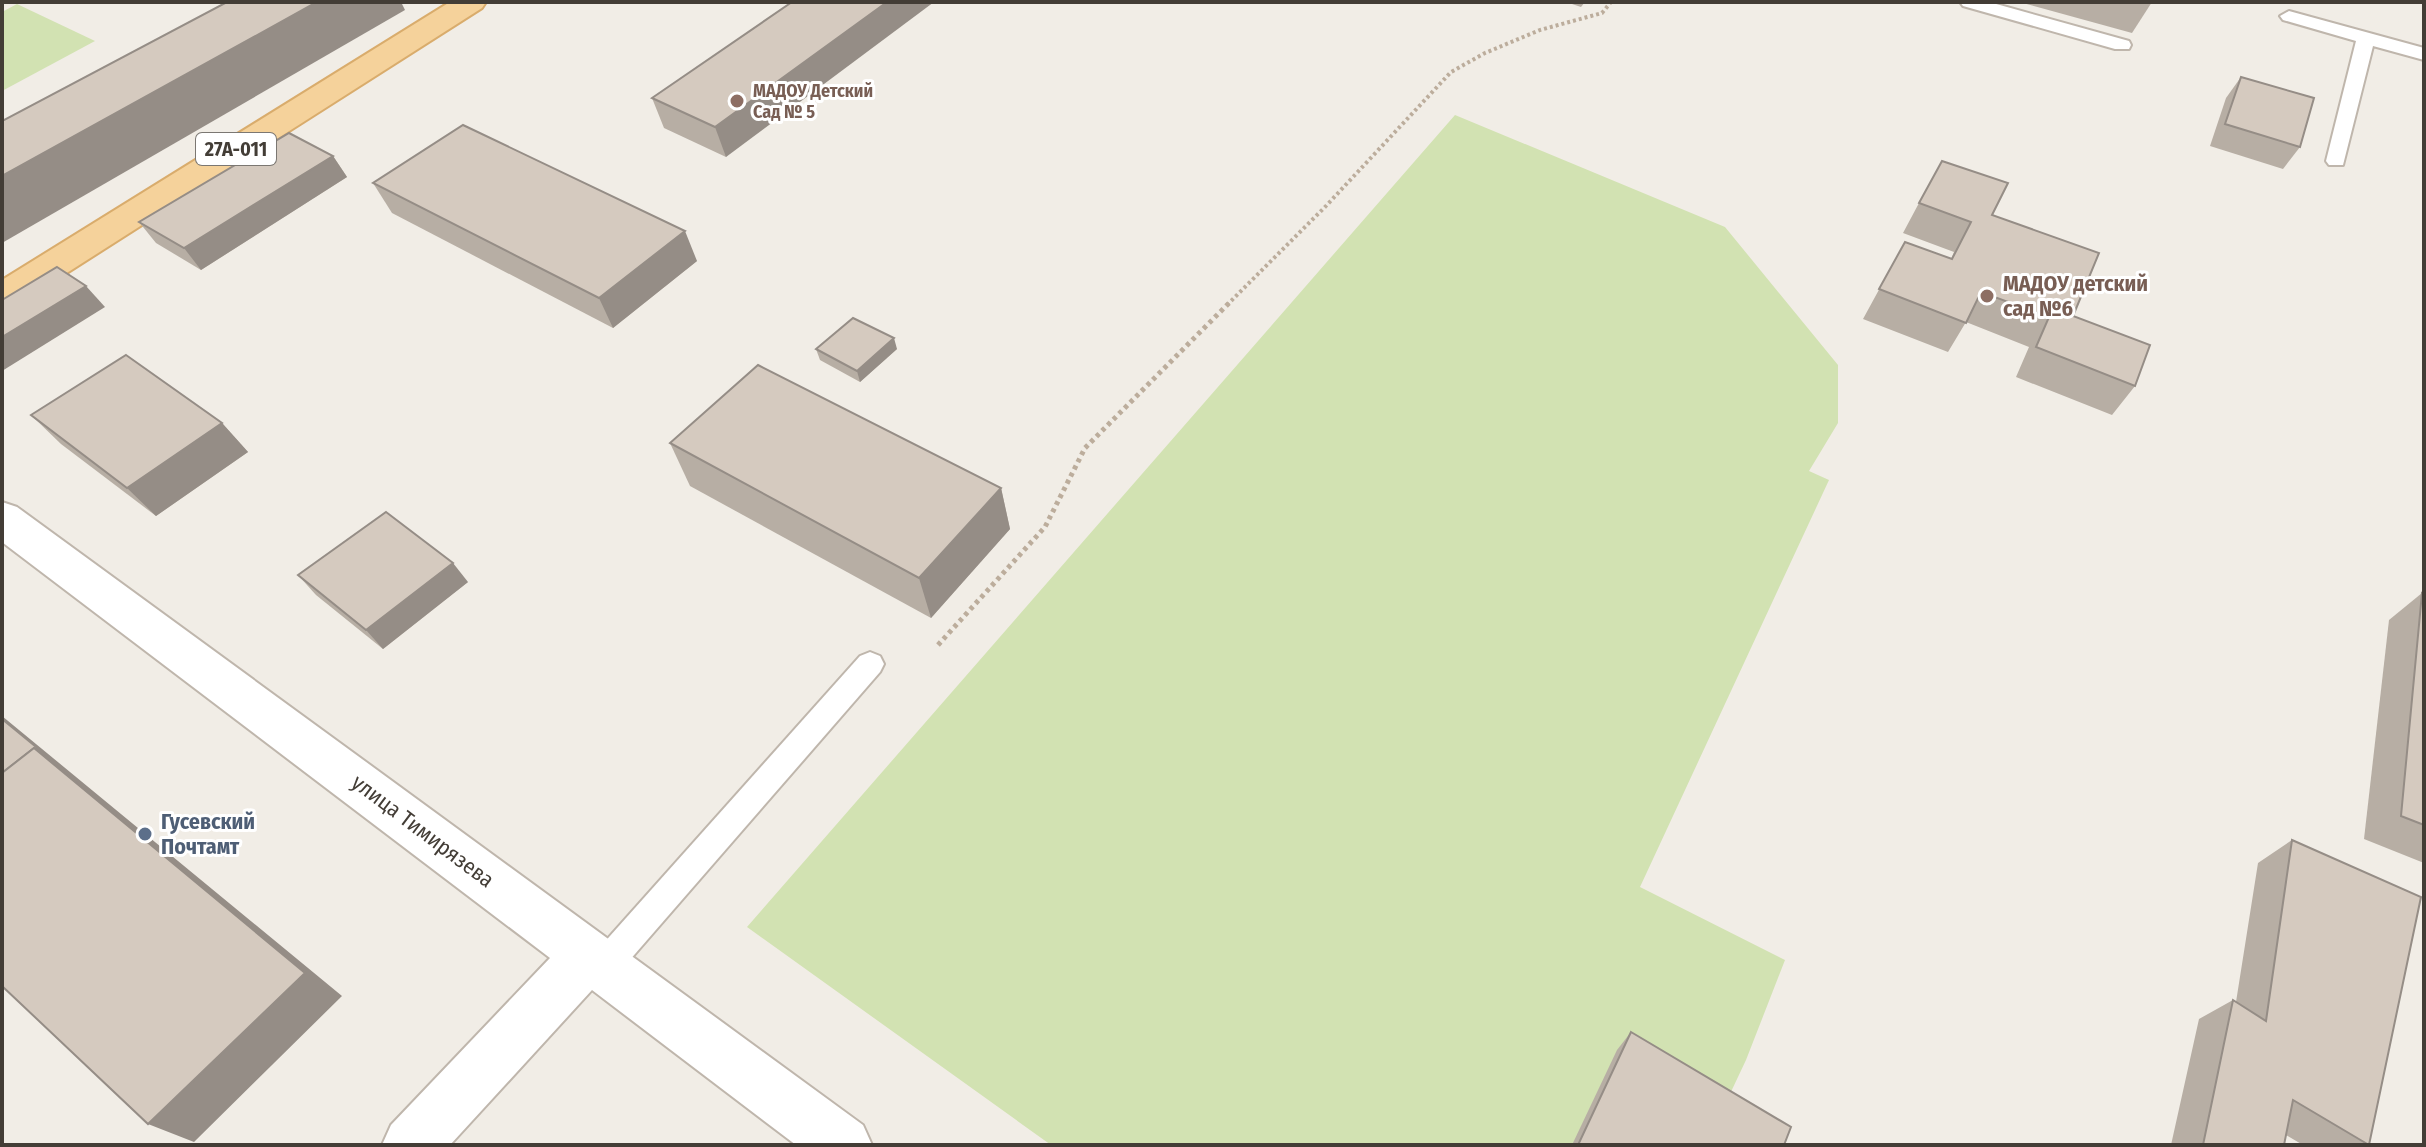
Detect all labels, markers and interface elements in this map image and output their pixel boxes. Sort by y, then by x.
place label: МАДОУ Детский Сад № 5 [753,80,873,123]
marker: МАДОУ Детский Сад № 5 [728,92,746,110]
road number: 27А-011 [196,133,276,165]
place label: МАДОУ детский сад №6 [2003,270,2148,322]
marker: МАДОУ детский сад №6 [1978,287,1996,305]
street label: улица Тимирязева [346,769,500,893]
place label: Гусевский Почтамт [161,808,255,860]
marker: Гусевский Почтамт [136,825,154,843]

